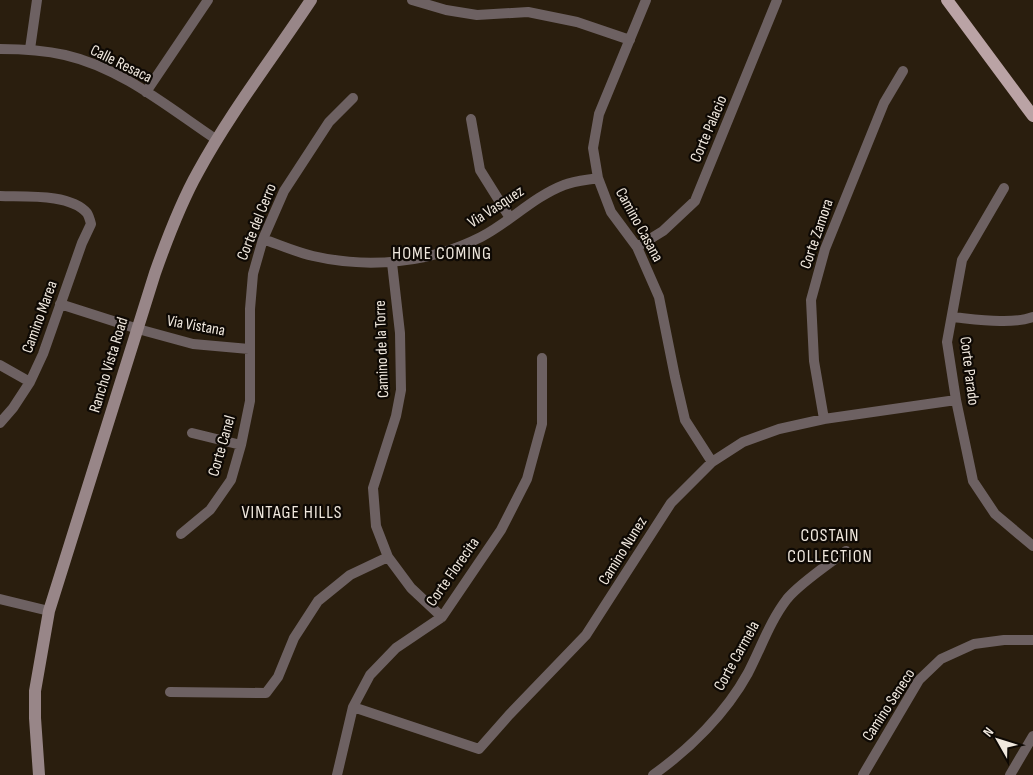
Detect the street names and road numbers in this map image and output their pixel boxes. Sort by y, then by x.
street label: Calle Resaca [87,41,155,87]
street label: Corte Palacio [686,93,732,165]
street label: Corte del Cerro [233,181,281,263]
street label: Via Vasquez [464,182,528,232]
street label: Camino Casana [611,185,667,265]
street label: Corte Zamora [796,196,838,272]
street label: Camino Marea [18,278,62,356]
street label: Camino de la Torre [371,300,393,398]
street label: Via Vistana [165,312,227,340]
street label: Rancho Vista Road [85,315,133,415]
street label: Corte Parado [955,335,983,407]
street label: Corte Canel [204,413,240,479]
street label: Camino Nunez [595,513,652,589]
street label: Corte Florecita [422,534,484,610]
street label: Corte Carmela [710,618,764,694]
street label: Camino Seneco [859,665,919,745]

